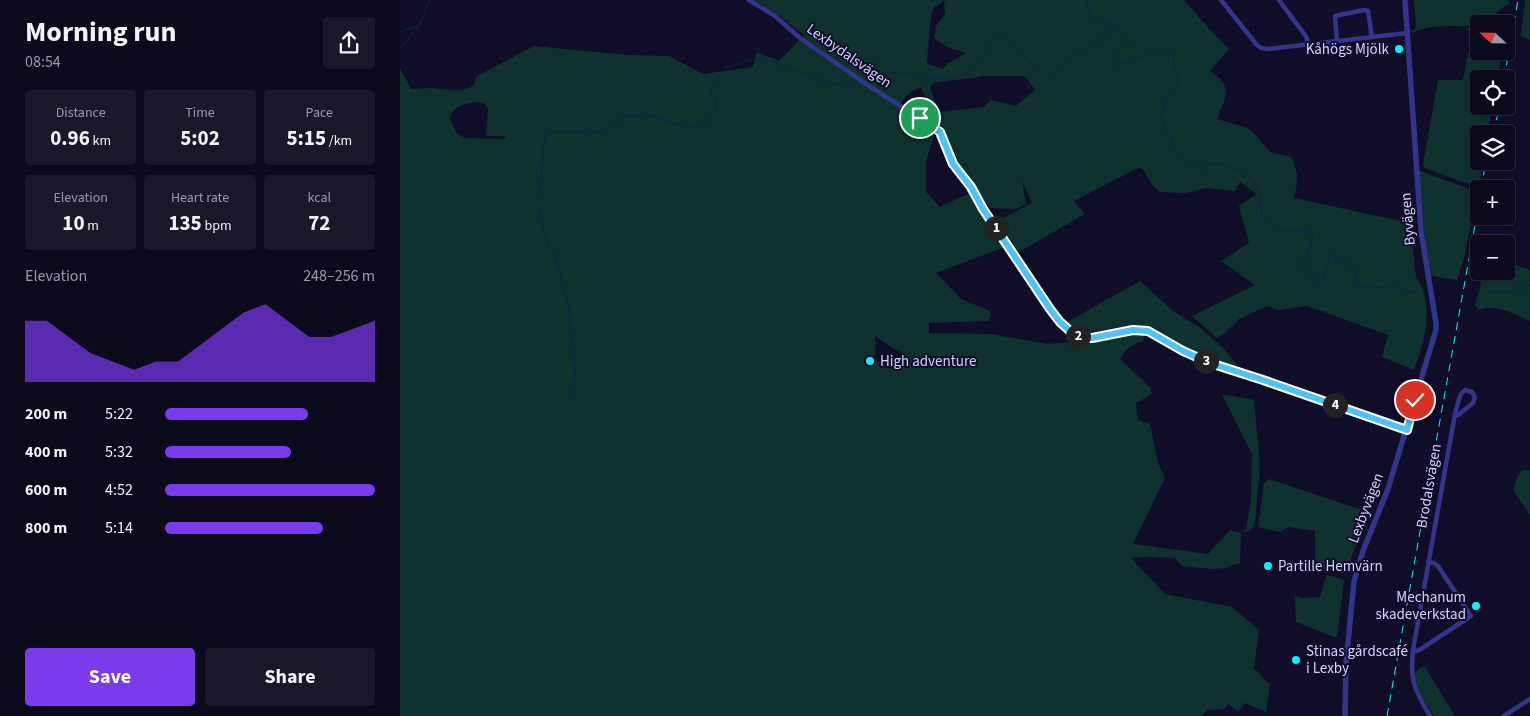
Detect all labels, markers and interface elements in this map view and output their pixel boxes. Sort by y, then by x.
text: Morning run [25,12,176,52]
north arrow [1470,15,1515,60]
map controls [1470,15,1515,280]
button: share [323,17,375,69]
street label: Lexbydalsvägen [802,19,896,93]
place label: Kåhögs Mjölk [1306,39,1390,60]
marker: Kåhögs Mjölk [1393,43,1405,55]
text: 08:54 [25,51,61,73]
button: locate [1470,70,1515,115]
pin [899,97,941,139]
text: Distance [56,103,106,123]
text: Time [185,103,215,123]
text: Pace [306,103,333,123]
icon: arrive [906,104,934,132]
text: 0.96 [50,123,90,153]
text: 5:02 [180,123,220,153]
text: 5:15 [286,123,326,153]
button: layers [1470,125,1515,170]
text: km [90,131,111,151]
text: /km [326,131,352,151]
button: + [1470,180,1515,225]
text: Elevation [53,188,108,208]
text: Heart rate [171,188,229,208]
text: kcal [308,188,331,208]
street label: Byvägen [1395,192,1421,246]
text: 10 [62,208,85,238]
text: 135 [168,208,202,238]
text: 72 [308,208,330,238]
text: m [85,216,99,236]
text: bpm [202,216,232,236]
pin: 1 [984,216,1008,240]
text: 1 [993,218,1000,238]
button: − [1470,235,1515,280]
text: Elevation [25,265,87,287]
text: 248–256 m [303,265,375,287]
pin: 2 [1066,324,1090,348]
text: 2 [1075,326,1082,346]
pin: 3 [1194,348,1218,374]
place label: High adventure [880,351,976,372]
text: 3 [1203,351,1210,371]
marker: High adventure [864,355,876,367]
pin [1394,379,1436,421]
icon: check [1401,386,1429,414]
pin: 4 [1322,392,1348,418]
text: 4 [1332,395,1339,415]
text: 200 m [25,403,67,425]
text: 5:22 [105,403,133,425]
text: 400 m [25,441,67,463]
text: 5:32 [105,441,133,463]
street label: Brodalsvägen [1411,442,1447,530]
street label: Lexbyvägen [1343,470,1389,546]
text: 600 m [25,479,67,501]
text: 4:52 [105,479,133,501]
text: 800 m [25,517,67,539]
text: 5:14 [105,517,133,539]
place label: Partille Hemvärn [1278,556,1383,577]
marker: Partille Hemvärn [1262,560,1274,572]
place label: Mechanum skadeverkstad [1375,587,1466,625]
marker: Mechanum skadeverkstad [1470,600,1482,612]
place label: Stinas gårdscafé i Lexby [1306,641,1408,679]
button: Save [25,648,195,706]
button: Share [205,648,375,706]
marker: Stinas gårdscafé i Lexby [1290,654,1302,666]

